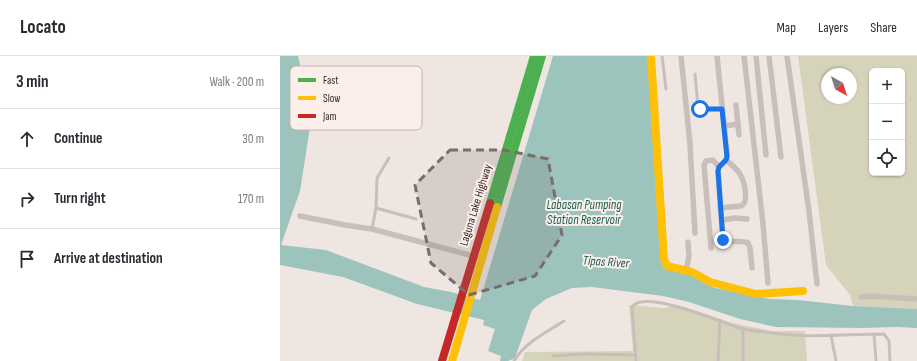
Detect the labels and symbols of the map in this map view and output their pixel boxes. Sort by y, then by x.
legend [290,66,422,130]
north arrow [821,68,857,104]
text: Fast [323,74,339,87]
text: Slow [323,92,340,105]
route start [691,100,709,118]
text: Jam [322,110,337,123]
street label: Laguna Lake Highway [456,162,496,248]
water label: Labasan Pumping Station Reservoir [547,197,622,228]
route end [714,231,732,249]
water label: Tipas River [582,252,631,272]

